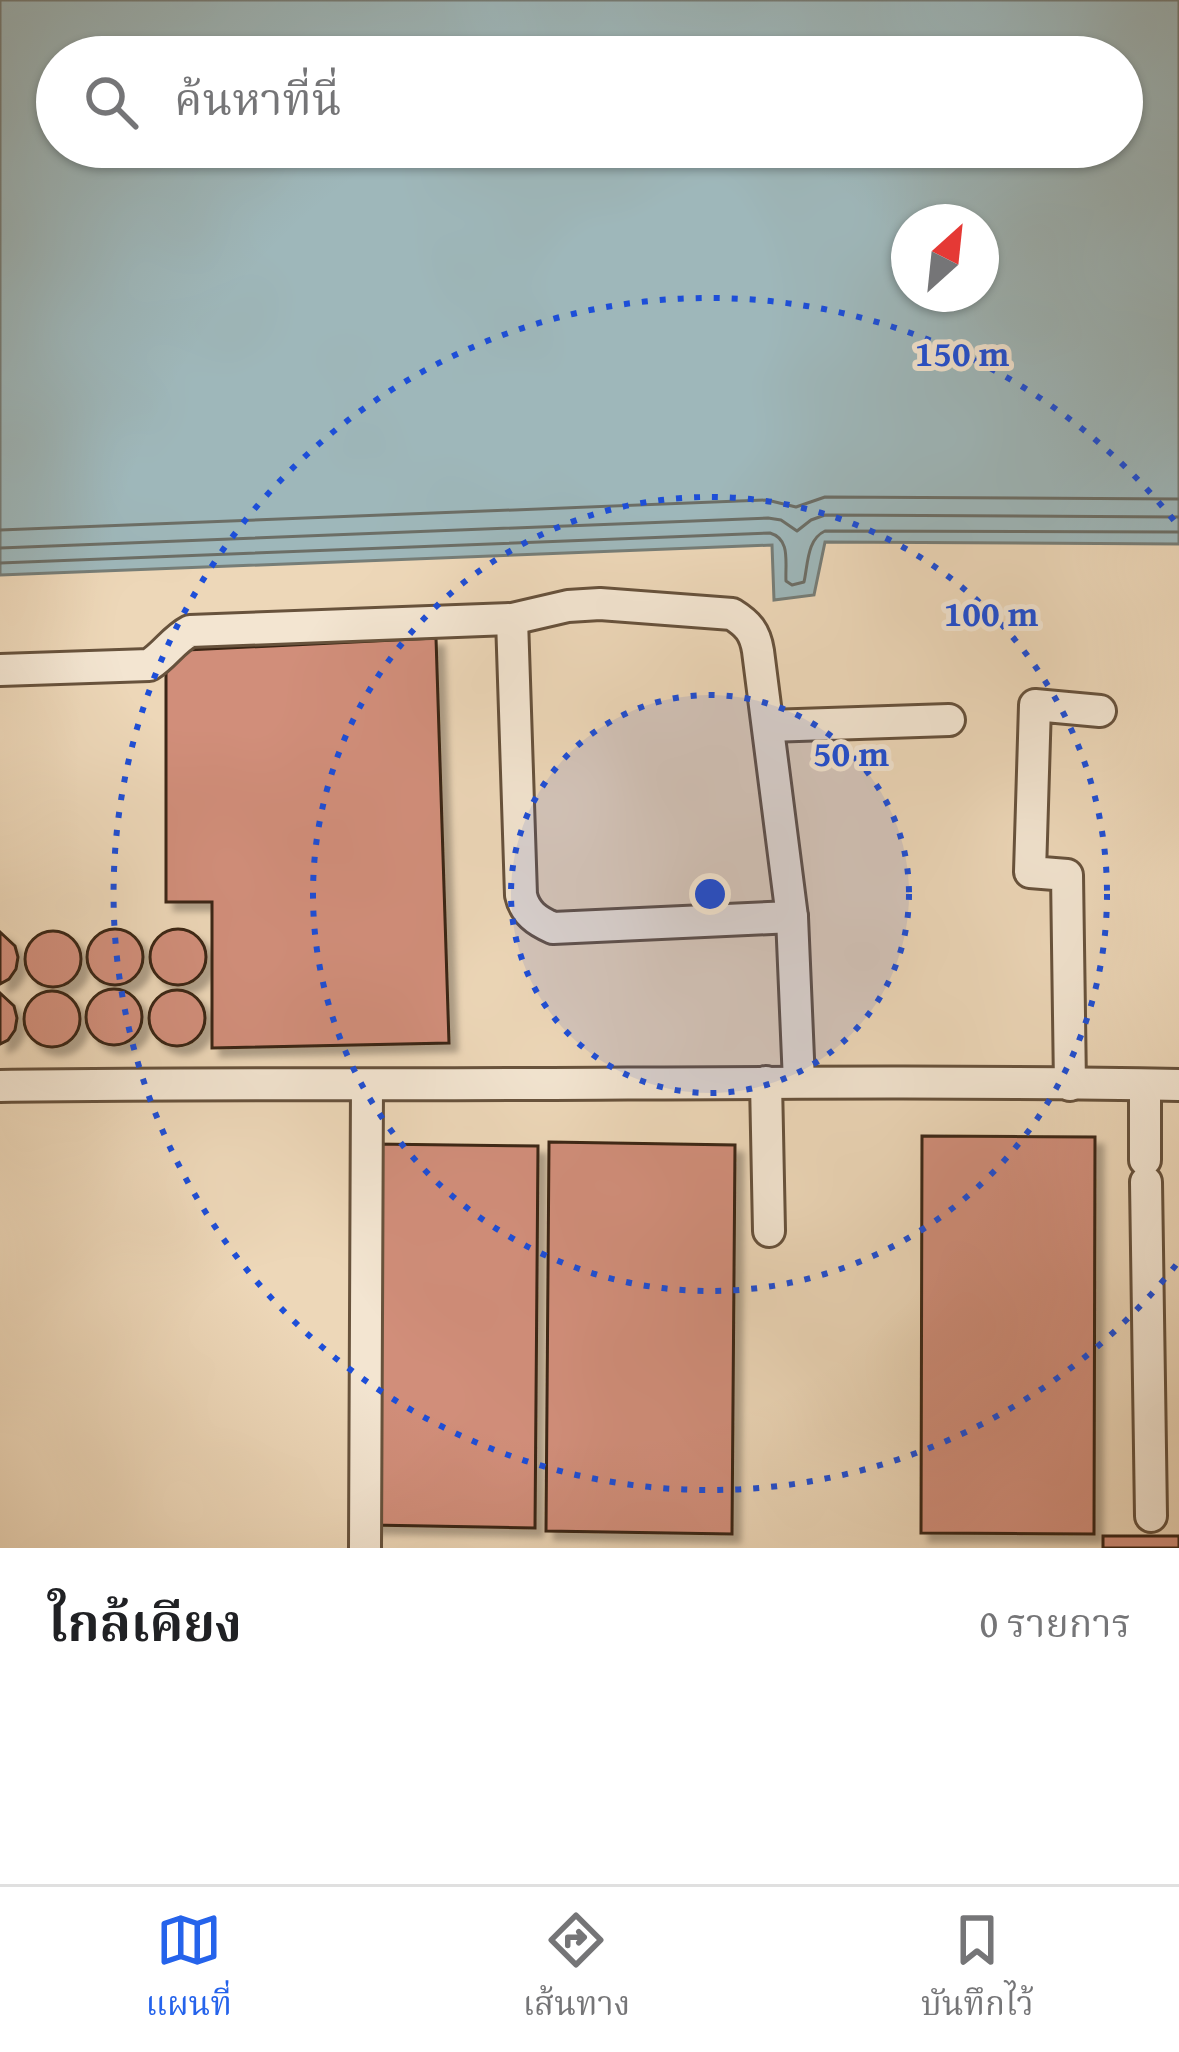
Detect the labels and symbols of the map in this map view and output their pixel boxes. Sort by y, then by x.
north arrow [891,204,999,312]
text: 150 m [915,326,1010,379]
text: 100 m [944,586,1039,639]
text: 50 m [813,726,889,779]
centre of rings [689,873,731,915]

